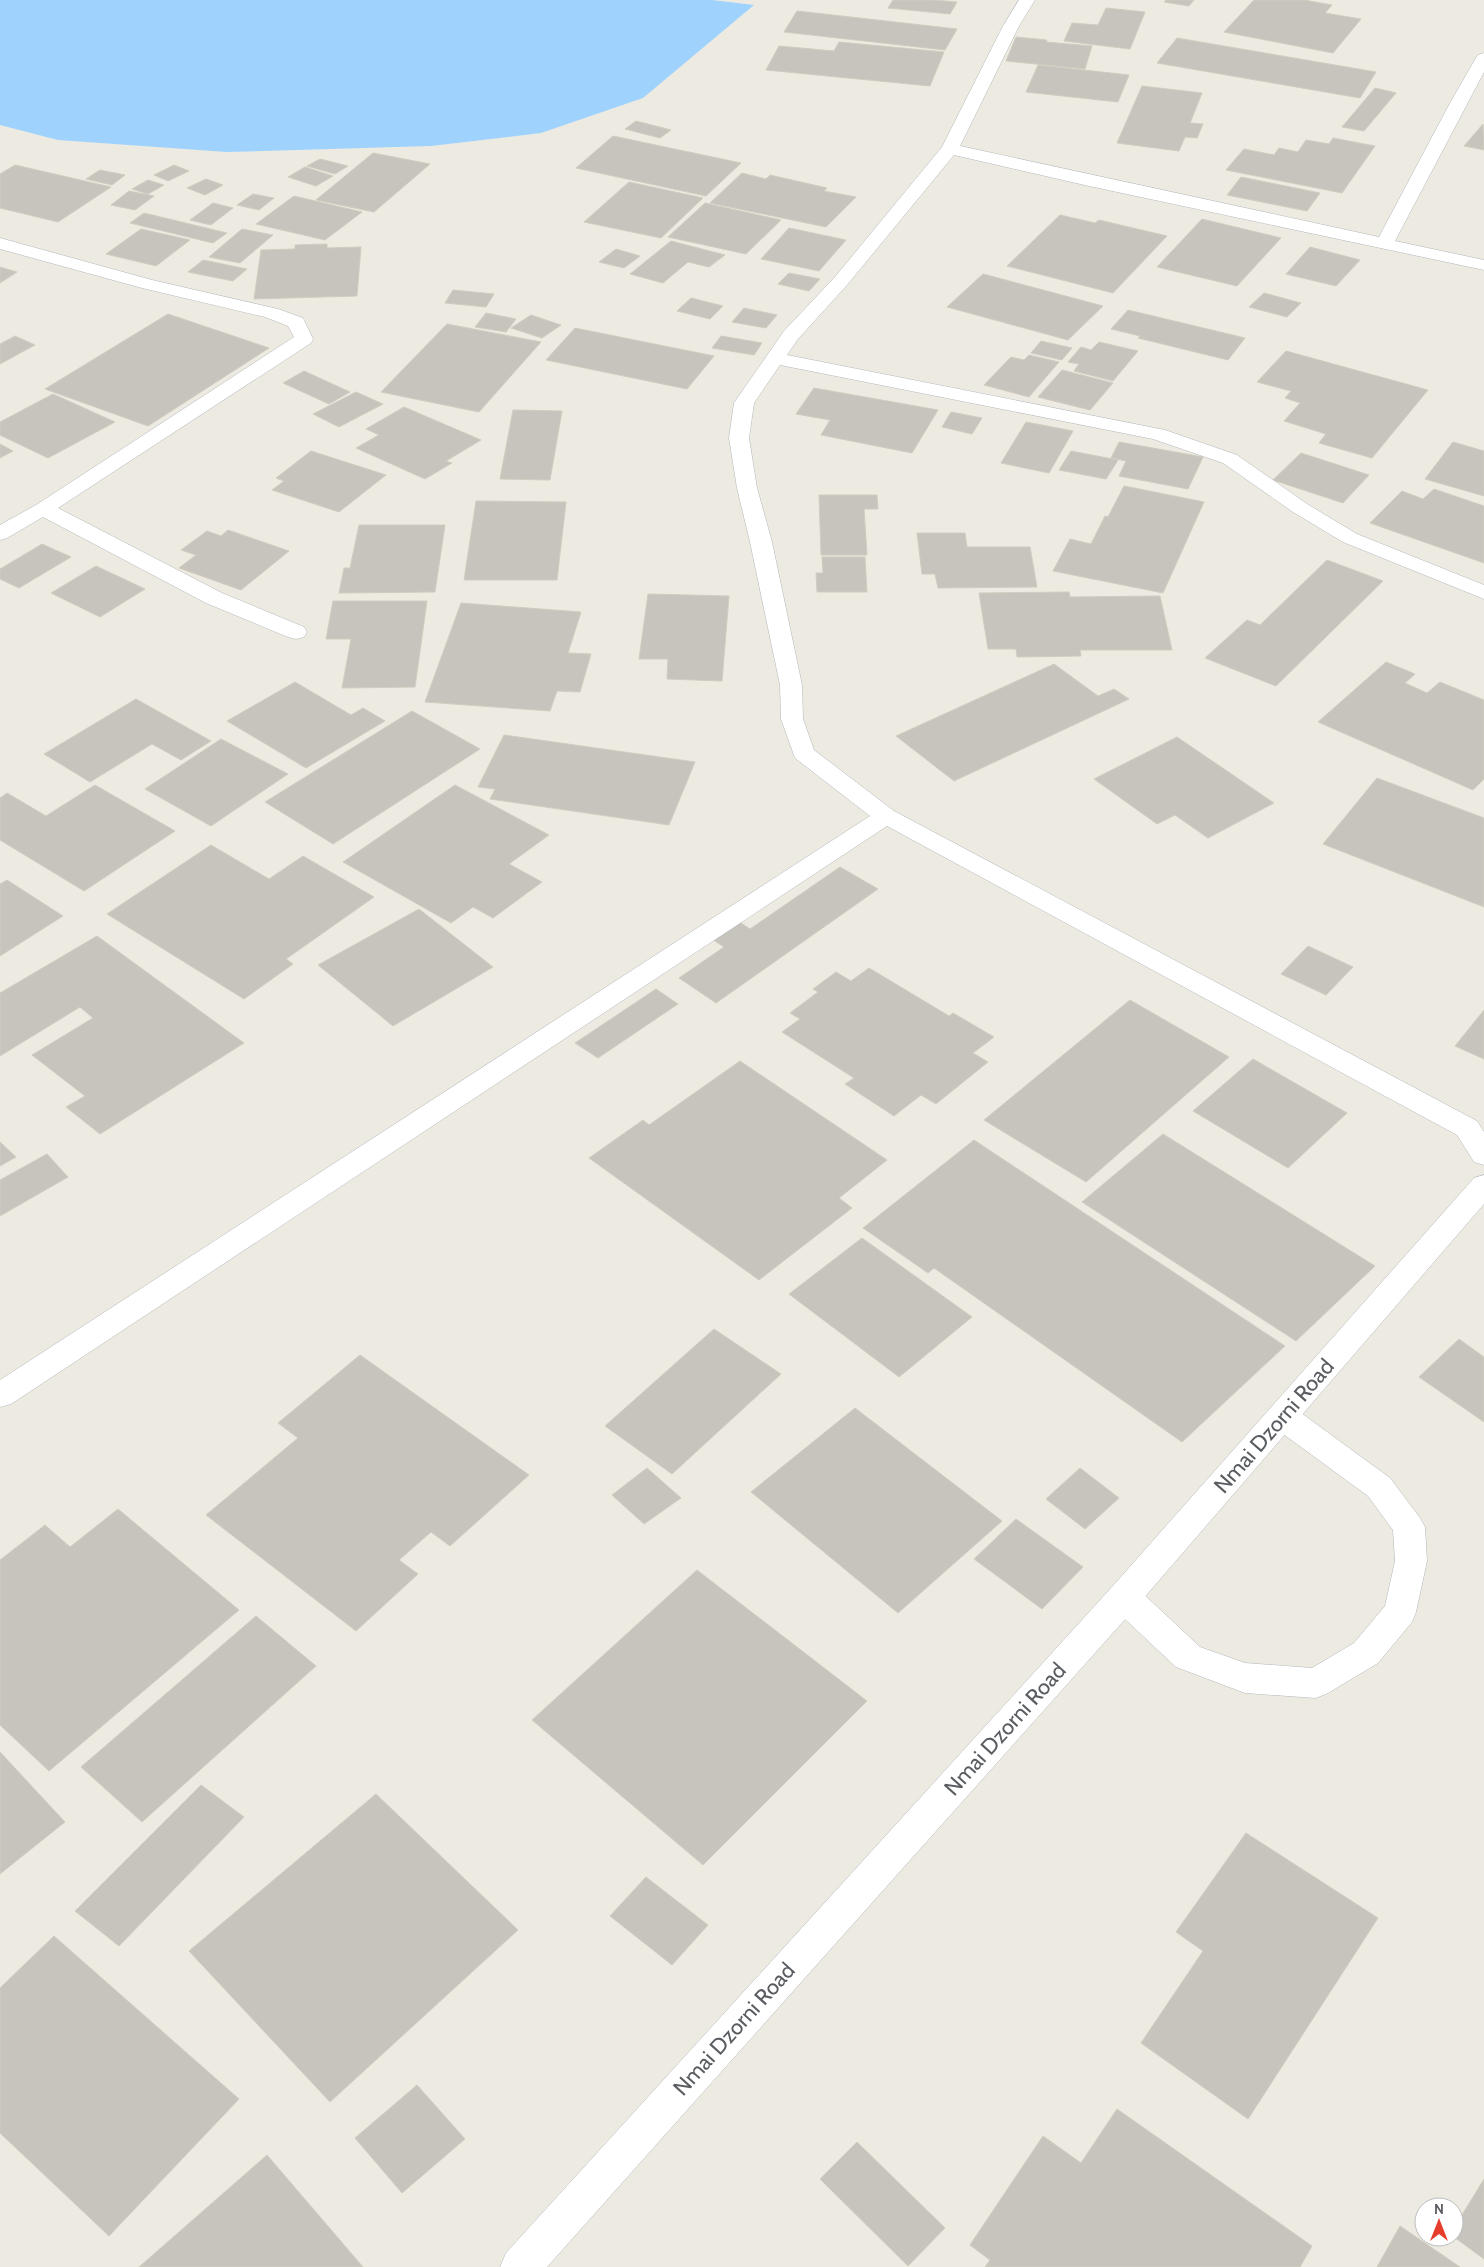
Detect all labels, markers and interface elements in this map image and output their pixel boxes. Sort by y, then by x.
street label: Nmai Dzorni Road [1208,1353,1340,1499]
street label: Nmai Dzorni Road [938,1657,1072,1801]
street label: Nmai Dzorni Road [667,1957,801,2101]
north arrow [1414,2197,1464,2247]
text: N [1434,2200,1444,2218]

